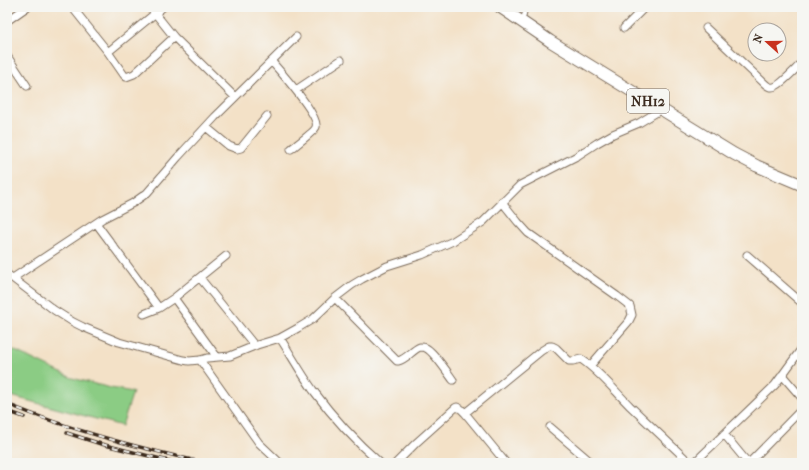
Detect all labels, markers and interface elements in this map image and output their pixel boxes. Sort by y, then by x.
north arrow [747,22,787,62]
text: N [751,32,766,45]
road number: NH12 [627,89,669,113]

